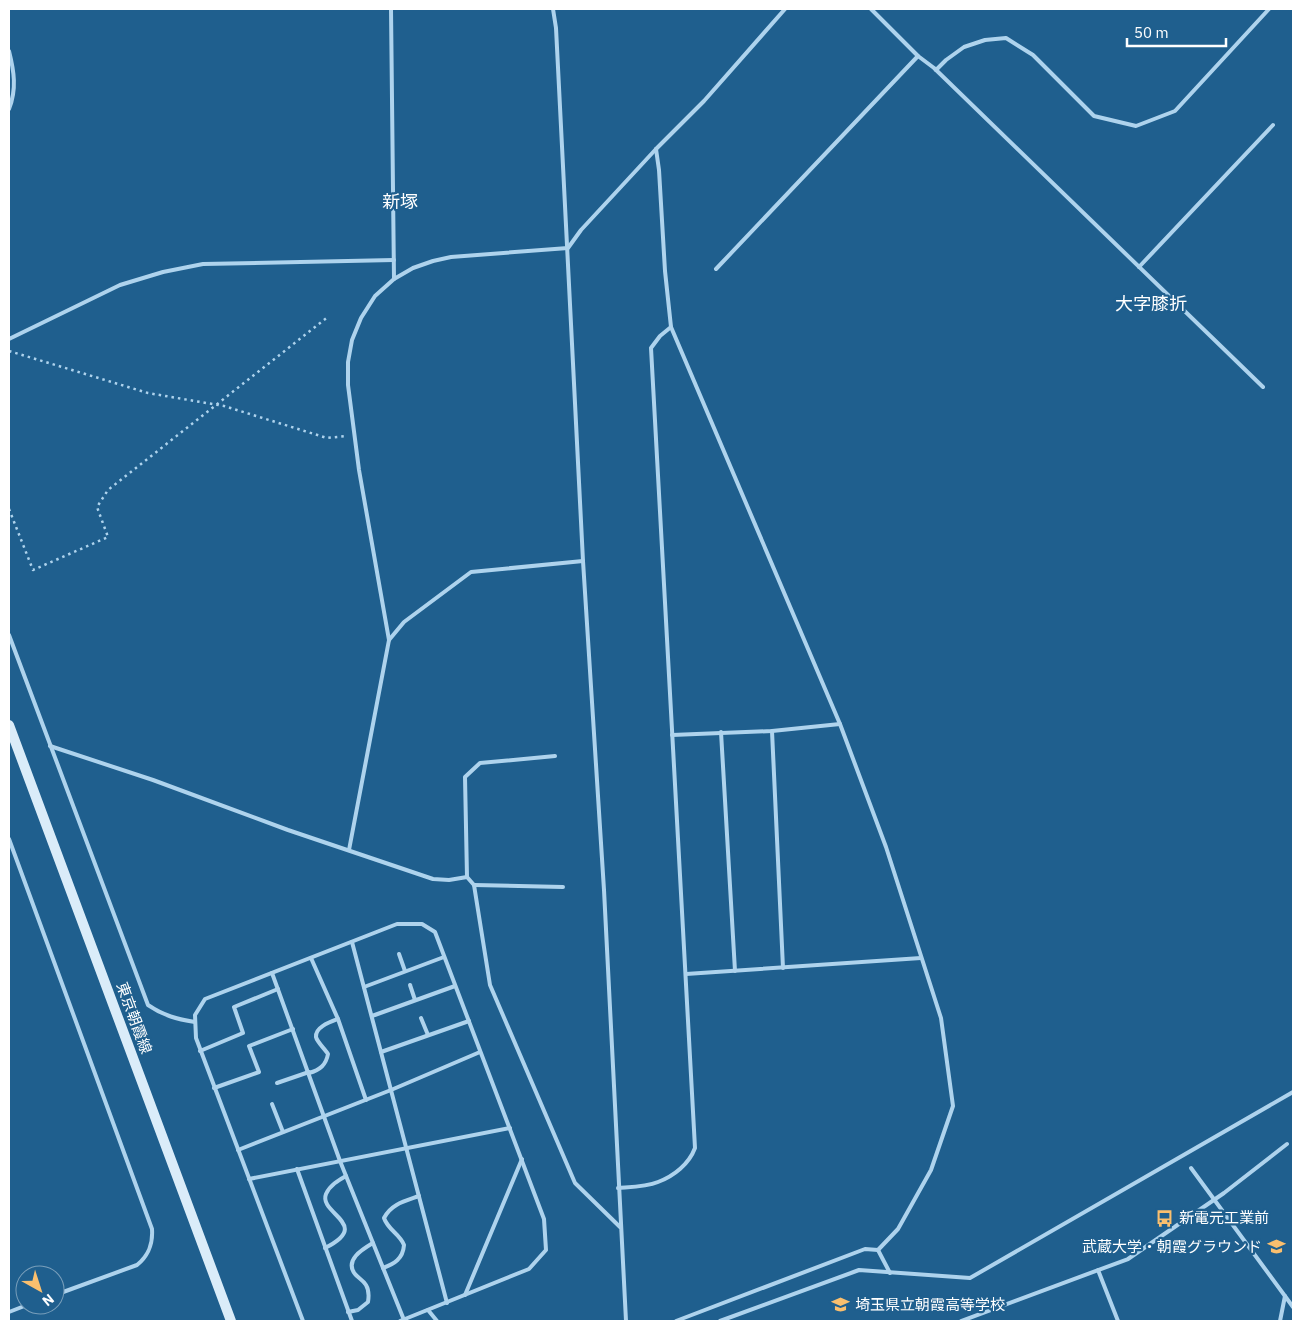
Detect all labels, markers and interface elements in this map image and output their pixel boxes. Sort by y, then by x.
scale bar [1127,15,1226,47]
text: 50 m [1134,23,1169,42]
district label: 新塚 [382,190,418,213]
district label: 大字膝折 [1115,292,1187,315]
street label: 東京朝霞線 [113,979,156,1056]
bus stop icon: 新電元工業前 [1155,1208,1175,1228]
place label: 新電元工業前 [1179,1208,1269,1227]
place label: 武蔵大学・朝霞グラウンド [1082,1237,1262,1256]
school or university icon: 武蔵大学・朝霞グラウンド [1266,1237,1286,1257]
north arrow [15,1265,65,1315]
text: N [39,1290,58,1310]
school or university icon: 埼玉県立朝霞高等学校 [831,1295,851,1315]
place label: 埼玉県立朝霞高等学校 [855,1295,1005,1314]

